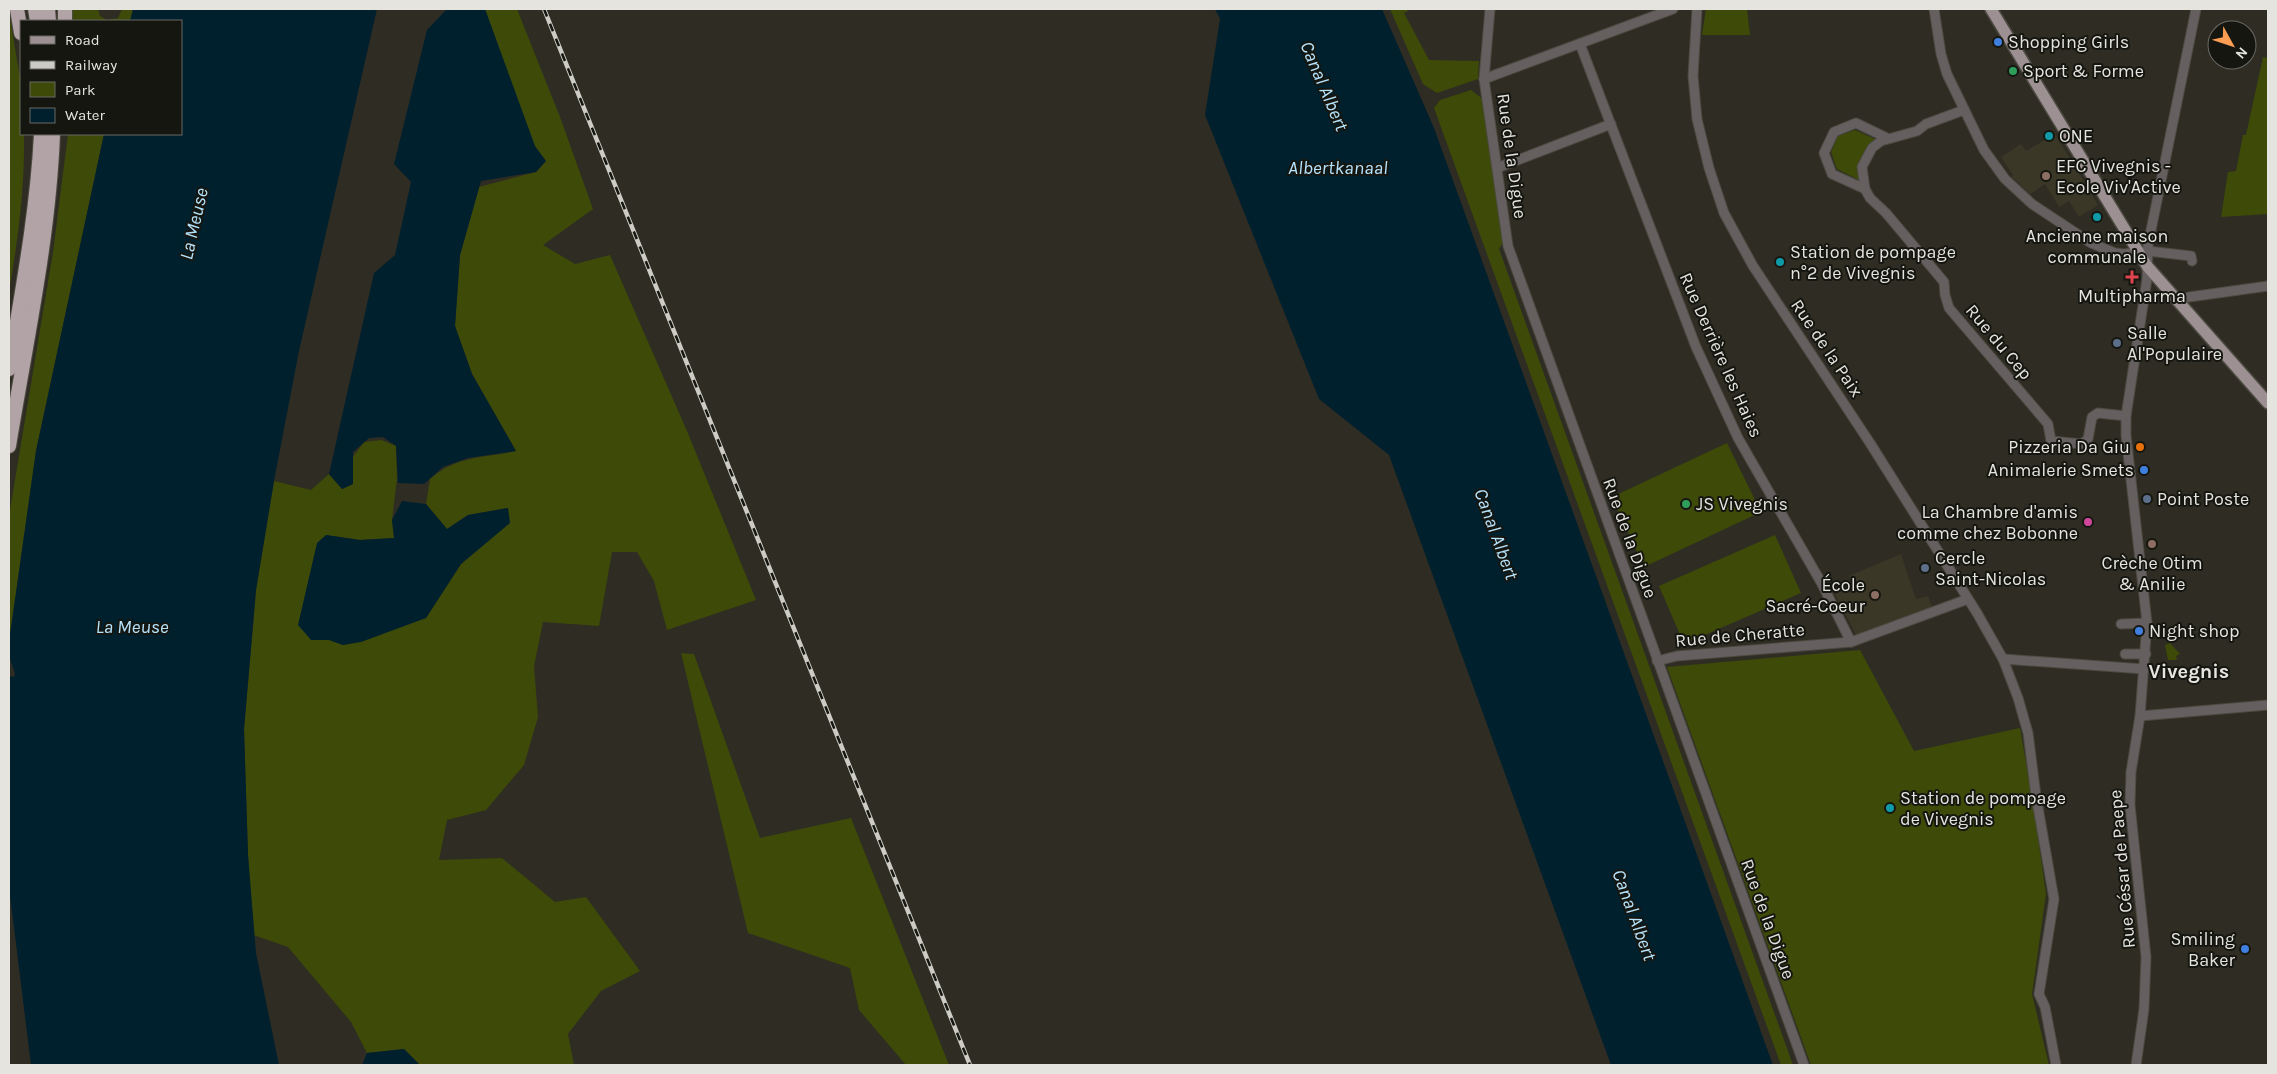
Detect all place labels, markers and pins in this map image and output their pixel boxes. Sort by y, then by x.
place label: Shopping Girls [2008,31,2129,53]
marker: Shopping Girls [1992,36,2004,48]
place label: Sport & Forme [2023,60,2144,82]
marker: Sport & Forme [2007,65,2019,77]
place label: ONE [2059,125,2093,147]
marker: ONE [2043,130,2055,142]
place label: EFC Vivegnis - Ecole Viv'Active [2056,155,2181,198]
marker: EFC Vivegnis - Ecole Viv'Active [2040,170,2052,182]
marker: Ancienne maison communale [2091,211,2103,223]
place label: Ancienne maison communale [2026,225,2168,268]
place label: Station de pompage n°2 de Vivegnis [1790,241,1956,284]
marker: Station de pompage n°2 de Vivegnis [1774,256,1786,268]
marker: Multipharma [2126,271,2138,283]
place label: Multipharma [2078,285,2186,307]
place label: Salle Al'Populaire [2127,322,2222,365]
marker: Salle Al'Populaire [2111,337,2123,349]
place label: Pizzeria Da Giu [2008,436,2130,458]
marker: Pizzeria Da Giu [2134,441,2146,453]
place label: Animalerie Smets [1988,459,2134,481]
marker: Animalerie Smets [2138,464,2150,476]
place label: Point Poste [2157,488,2249,510]
place label: JS Vivegnis [1696,493,1788,515]
marker: Point Poste [2141,493,2153,505]
marker: JS Vivegnis [1680,498,1692,510]
place label: La Chambre d'amis comme chez Bobonne [1897,501,2078,544]
marker: La Chambre d'amis comme chez Bobonne [2082,516,2094,528]
marker: Crèche Otim & Anilie [2146,538,2158,550]
place label: Cercle Saint-Nicolas [1935,547,2046,590]
place label: Crèche Otim & Anilie [2101,552,2203,595]
marker: Cercle Saint-Nicolas [1919,562,1931,574]
place label: École Sacré-Coeur [1765,573,1865,617]
marker: École Sacré-Coeur [1869,589,1881,601]
place label: Night shop [2149,620,2239,642]
marker: Night shop [2133,625,2145,637]
place label: Station de pompage de Vivegnis [1900,787,2066,830]
marker: Station de pompage de Vivegnis [1884,802,1896,814]
place label: Smiling Baker [2170,928,2235,971]
marker: Smiling Baker [2239,943,2251,955]

